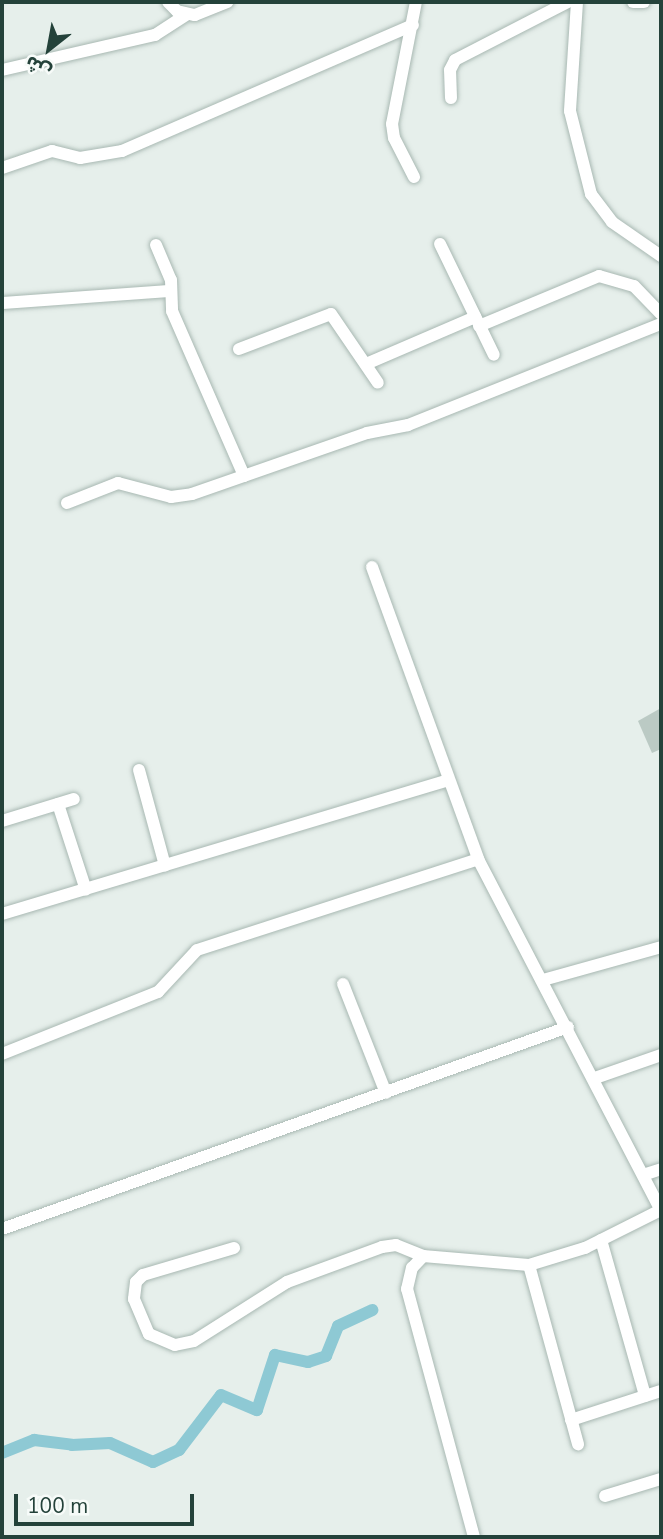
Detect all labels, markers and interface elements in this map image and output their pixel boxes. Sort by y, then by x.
north arrow [14,14,84,84]
text: ش [20,49,56,85]
scale bar [18,1480,198,1524]
text: 100 m [27,1492,88,1520]

